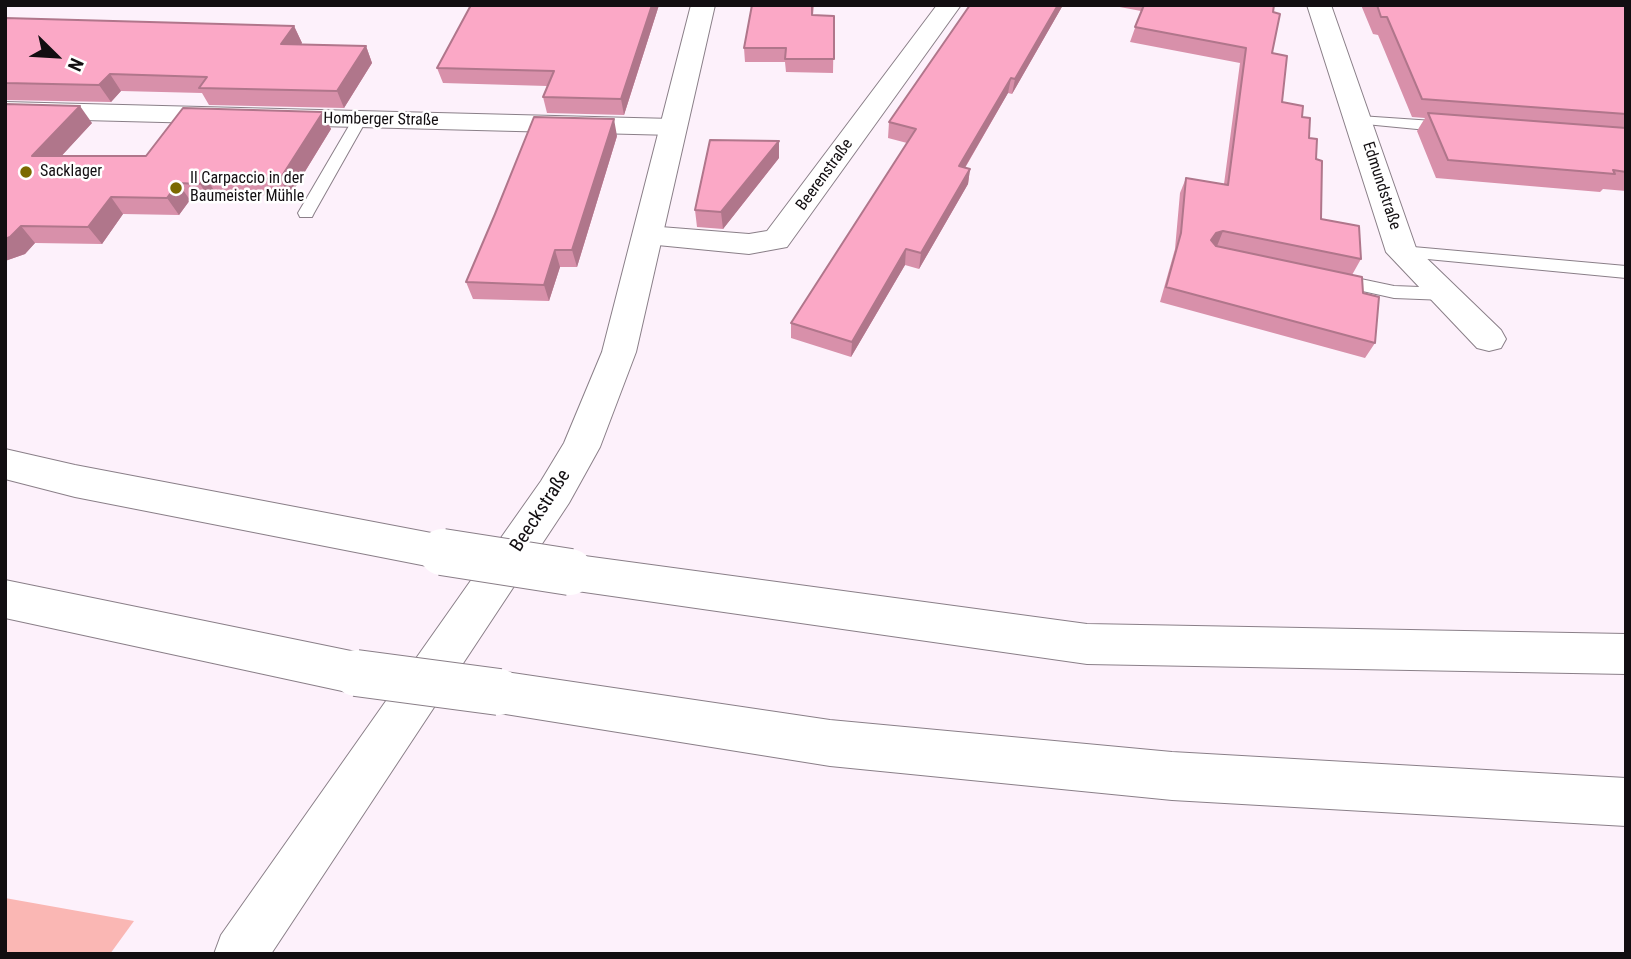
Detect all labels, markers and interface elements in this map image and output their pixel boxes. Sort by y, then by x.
north arrow [21,21,91,91]
text: N [63,55,89,75]
street label: Homberger Straße [323,109,439,131]
street label: Beerenstraße [793,135,857,215]
street label: Edmundstraße [1358,140,1404,232]
place label: Sacklager [40,162,102,182]
marker: Sacklager [18,164,34,180]
place label: Il Carpaccio in der Baumeister Mühle [190,169,304,207]
marker: Il Carpaccio in der Baumeister Mühle [168,180,184,196]
street label: Beeckstraße [506,466,576,556]

